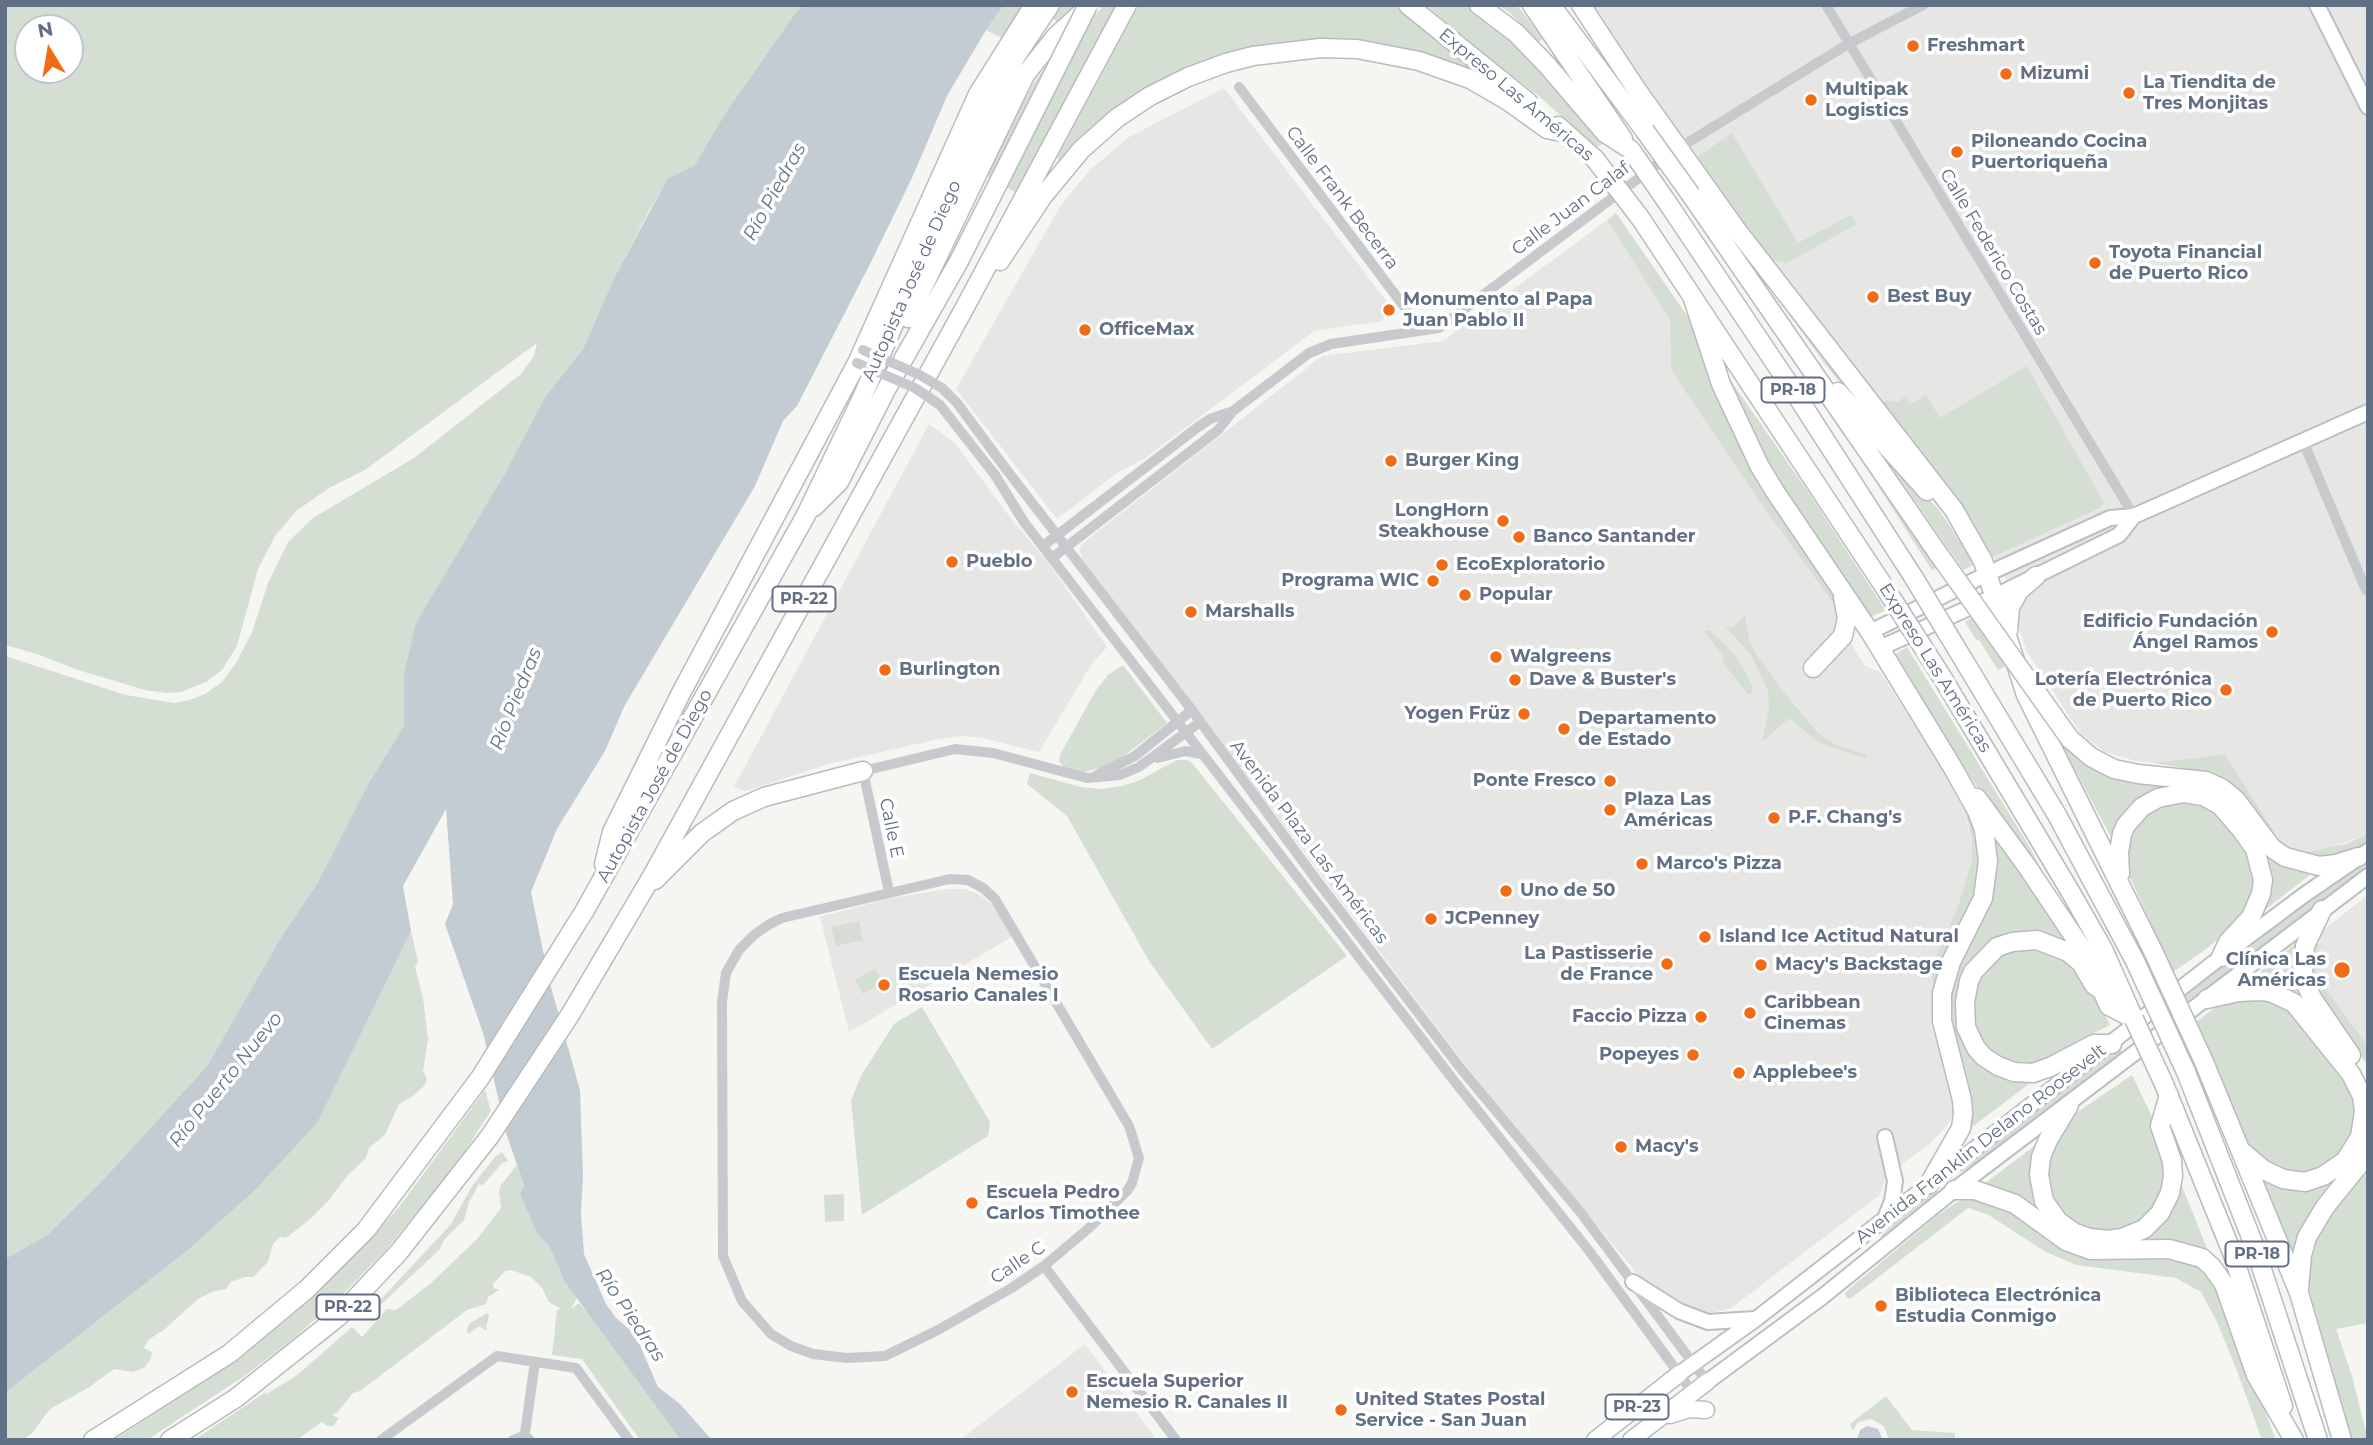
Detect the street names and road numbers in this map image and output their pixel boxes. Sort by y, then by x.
street label: Expreso Las Américas [1434,24,1598,166]
street label: Calle Frank Becerra [1281,122,1403,274]
street label: Calle Juan Calaf [1508,158,1634,260]
street label: Calle Federico Costas [1935,165,2051,339]
street label: Autopista José de Diego [858,177,966,385]
road number: PR-18 [1762,378,1825,402]
street label: Expreso Las Américas [1874,579,1996,757]
road number: PR-22 [772,586,836,612]
street label: Autopista José de Diego [593,685,717,887]
street label: Avenida Plaza Las Américas [1225,736,1393,948]
street label: Calle E [874,796,908,860]
street label: Avenida Franklin Delano Roosevelt [1851,1039,2111,1249]
street label: Calle C [987,1237,1049,1289]
road number: PR-18 [2226,1242,2288,1266]
road number: PR-22 [316,1294,380,1320]
road number: PR-23 [1606,1394,1668,1420]

